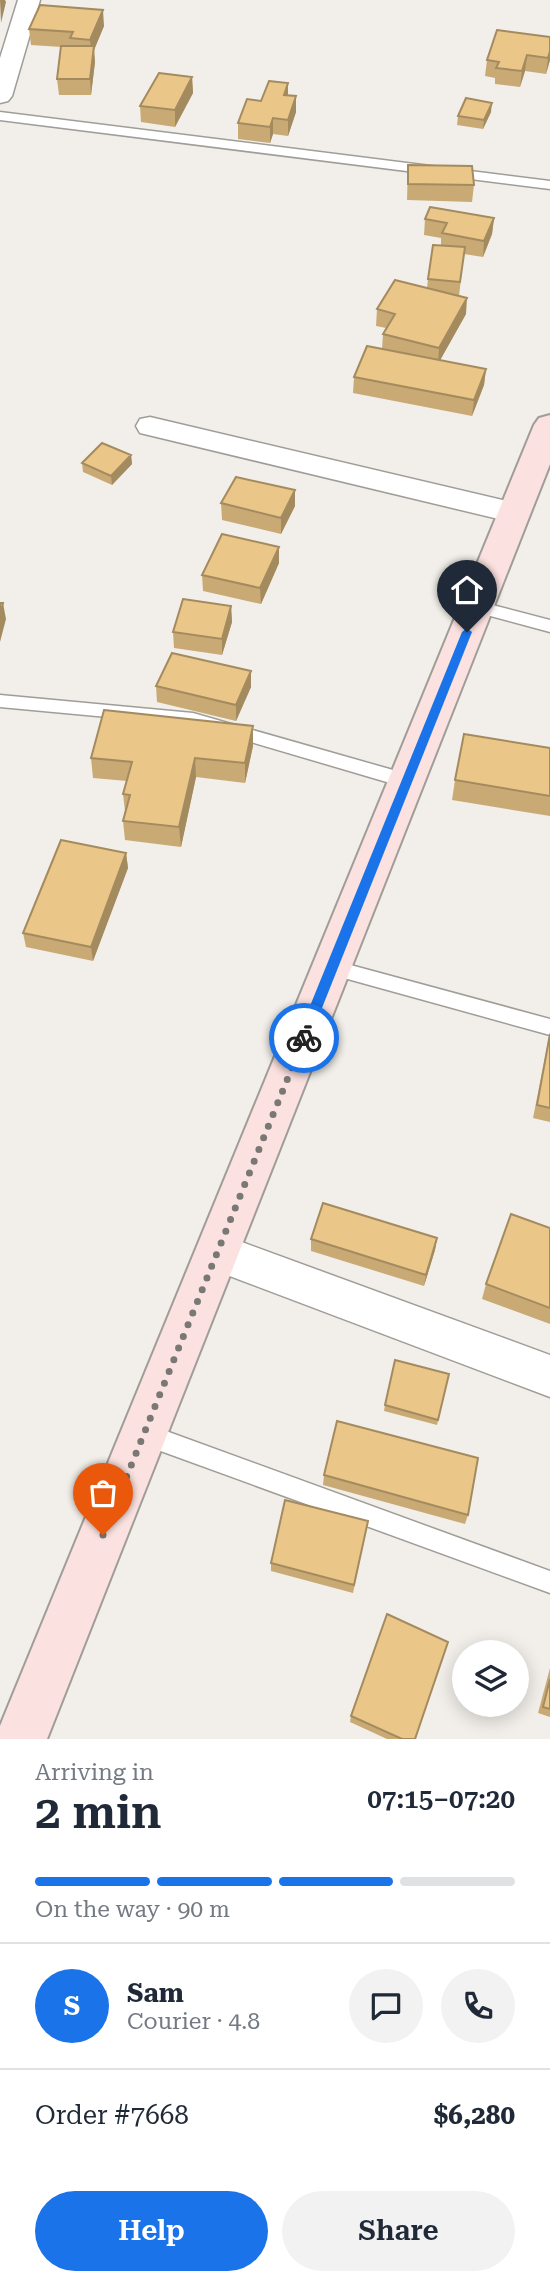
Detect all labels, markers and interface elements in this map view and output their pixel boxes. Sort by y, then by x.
pin [437,560,497,632]
icon: home [448,571,486,609]
courier [269,1003,339,1073]
icon: bike [285,1019,323,1057]
pin [73,1463,133,1535]
icon: bag [84,1474,122,1512]
map controls [452,1640,529,1717]
button: layers [452,1640,529,1717]
text: Arriving in [35,1759,154,1786]
text: 07:15–07:20 [367,1784,515,1814]
text: 2 min [35,1785,162,1839]
text: On the way · 90 m [35,1896,230,1923]
button: chat [349,1969,423,2043]
button: phone [441,1969,515,2043]
text: Sam [127,1978,184,2008]
text: S [64,1991,80,2021]
text: Courier · 4.8 [127,2008,260,2035]
text: Order #7668 [35,2100,189,2130]
text: $6,280 [434,2100,515,2130]
button: Help [35,2191,268,2271]
button: Share [282,2191,515,2271]

